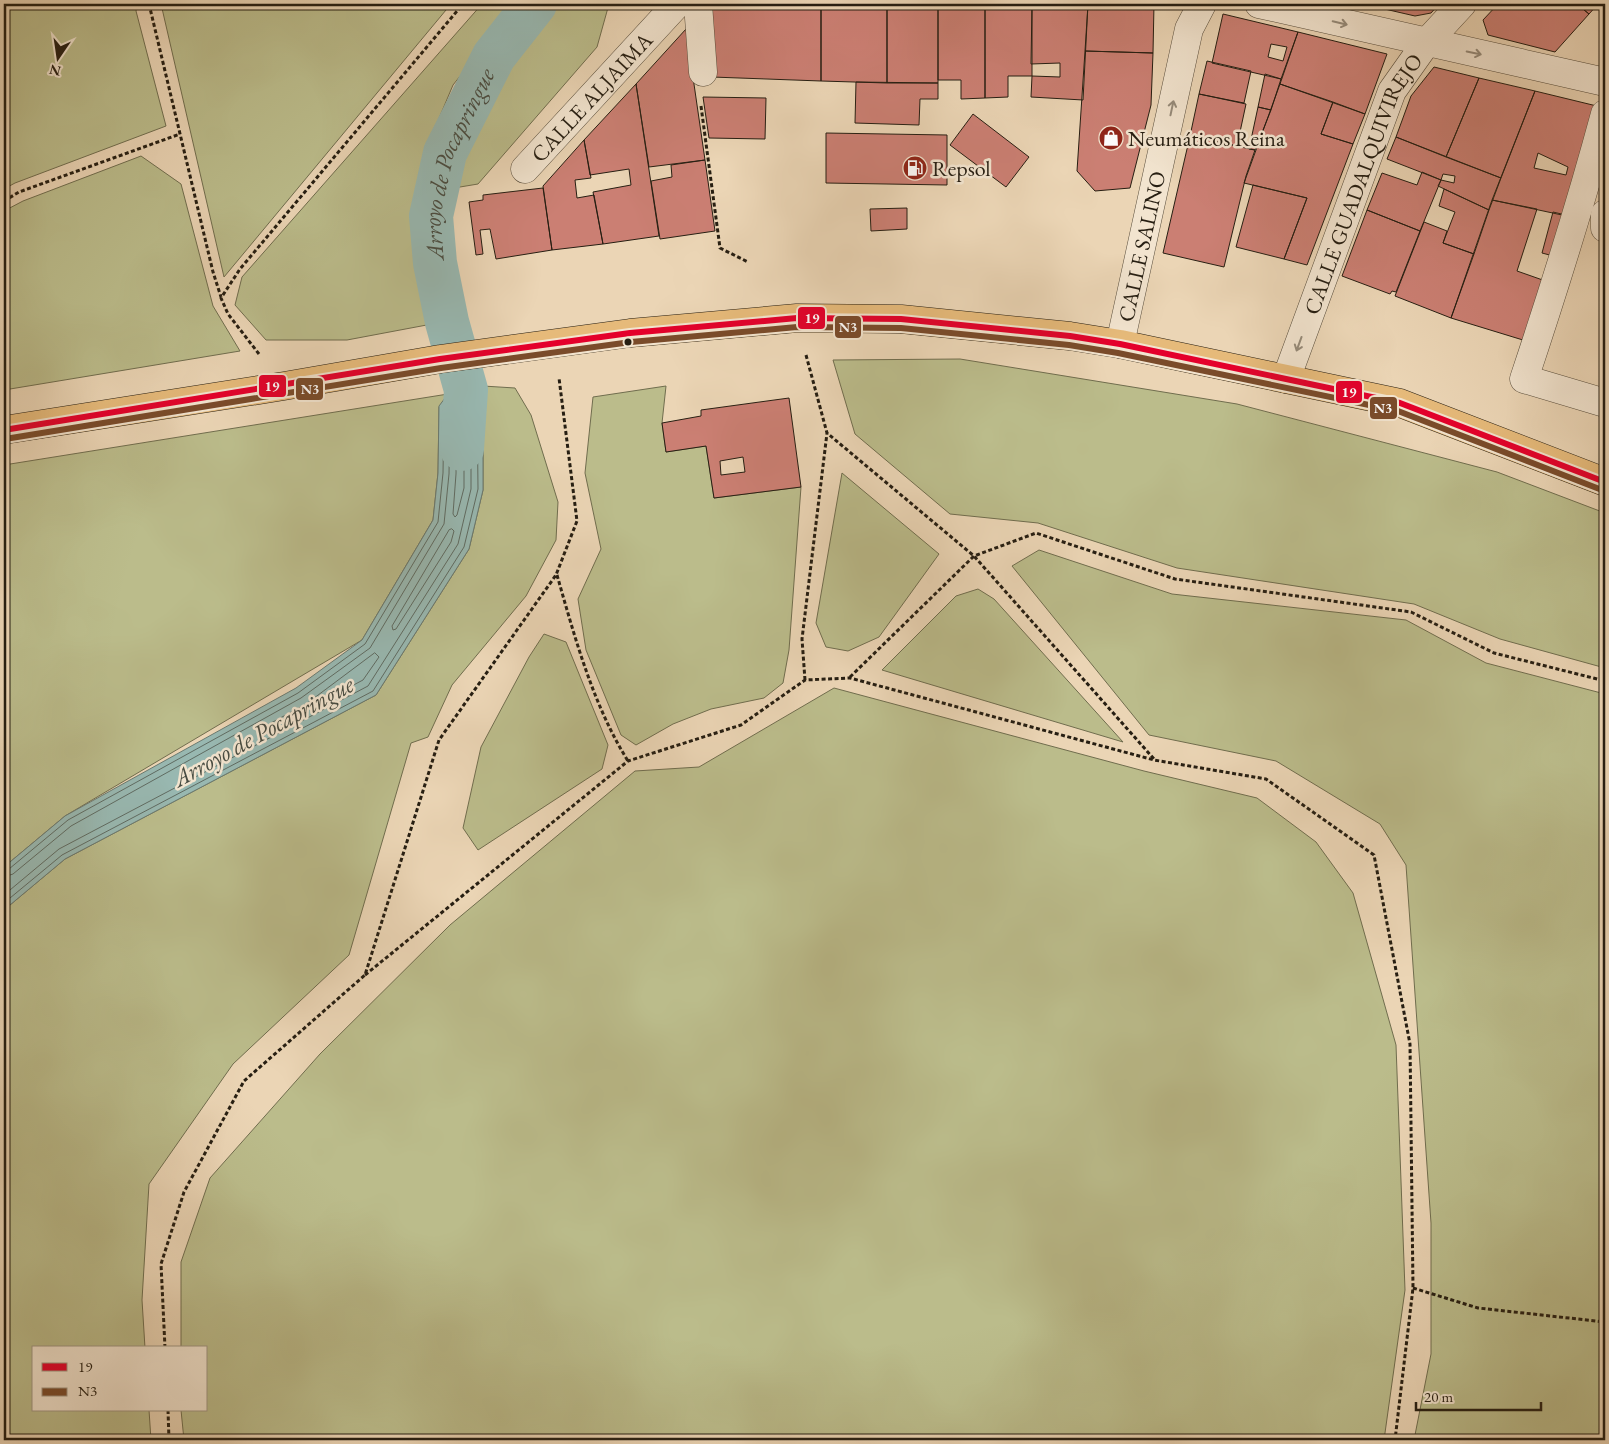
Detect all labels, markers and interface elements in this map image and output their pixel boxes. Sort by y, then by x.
one-way arrow [1332,19,1348,28]
street label: CALLE ALJAIMA [524,25,659,168]
north arrow [32,32,82,82]
street label: CALLE GUADALQUIVIREJO [1297,47,1429,318]
one-way arrow [1465,49,1481,58]
text: N [47,60,63,81]
water label: Arroyo de Pocapringue [415,62,501,263]
one-way arrow [1168,101,1177,117]
place label: Neumáticos Reina [1128,124,1285,153]
shop icon: Neumáticos Reina [1098,125,1124,151]
place label: Repsol [932,154,991,183]
fuel station icon: Repsol [902,155,928,181]
street label: CALLE SALINO [1111,168,1172,324]
line badge: 19 [797,306,826,330]
text: 19 [805,309,820,327]
line badge: N3 [834,315,862,339]
text: N3 [839,318,857,336]
one-way arrow [1294,336,1303,351]
unlabelled marker [623,337,633,347]
line badge: 19 [258,374,287,398]
text: 19 [265,377,280,395]
line badge: N3 [295,377,324,401]
text: N3 [301,380,319,398]
line badge: 19 [1335,380,1363,404]
text: 19 [1342,383,1357,401]
line badge: N3 [1369,396,1398,420]
text: N3 [1374,399,1392,417]
water label: Arroyo de Pocapringue [165,668,360,795]
legend [32,1346,208,1412]
text: 19 [78,1357,92,1376]
scale bar [1416,1379,1542,1411]
text: N3 [78,1381,97,1400]
text: 20 m [1424,1387,1453,1406]

